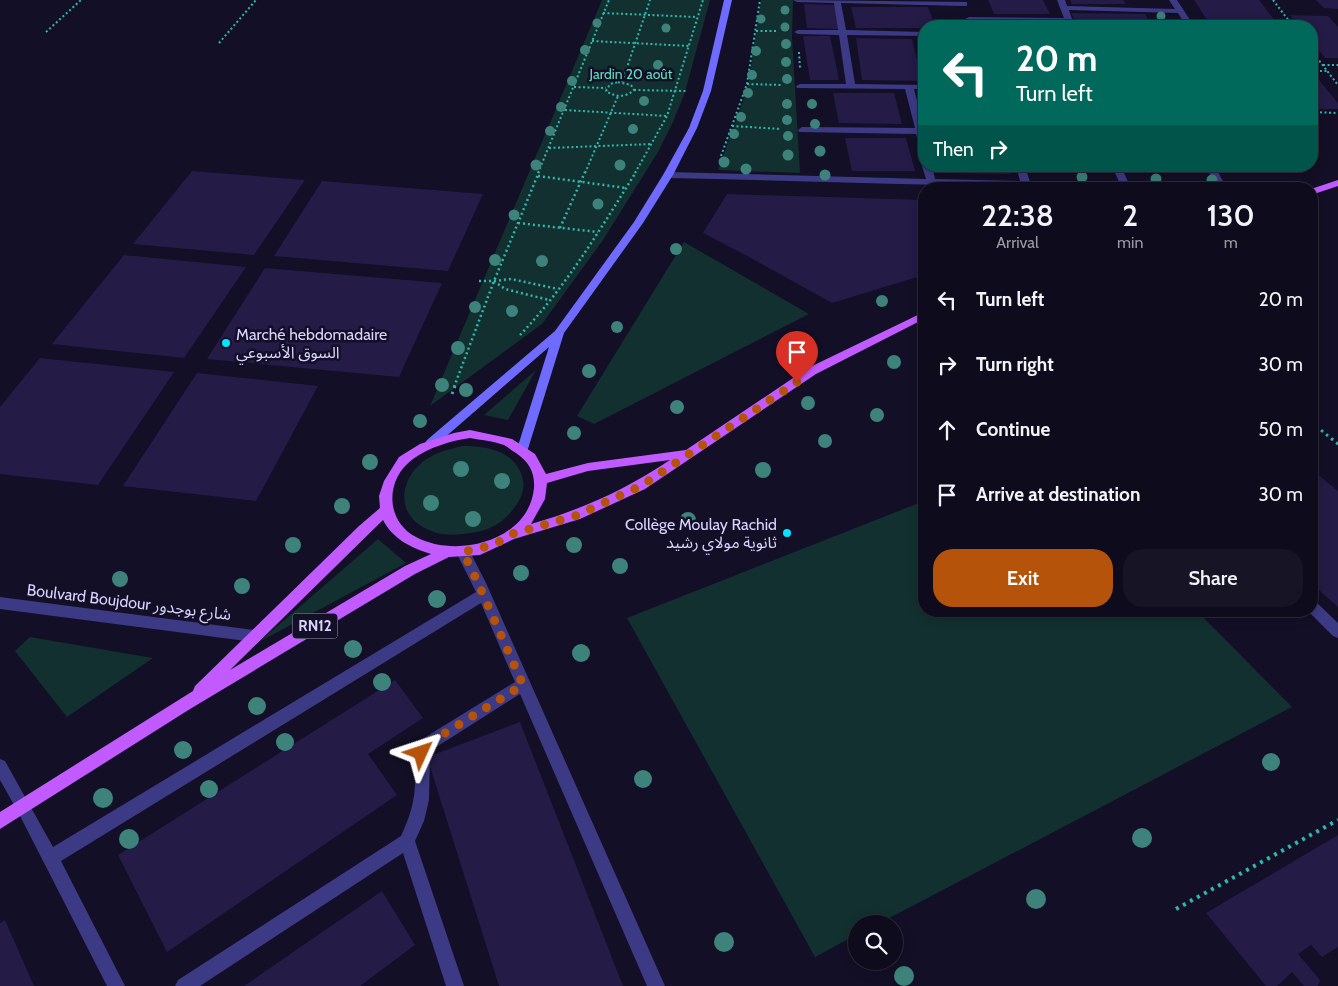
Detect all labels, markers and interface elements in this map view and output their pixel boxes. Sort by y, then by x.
text: 20 m [1016,37,1098,80]
icon: left [933,40,998,105]
park label: Jardin 20 août [589,65,673,83]
text: Turn left [1016,80,1093,107]
icon: right [984,135,1012,163]
text: Then [933,138,974,161]
text: 22:38 [981,197,1054,234]
text: 2 [1122,197,1138,234]
text: 130 [1207,197,1255,234]
text: Arrival [996,233,1039,252]
text: min [1117,233,1143,252]
text: m [1224,233,1238,252]
icon: left [933,286,961,314]
text: Turn left [976,288,1044,311]
text: 20 m [1259,288,1303,311]
place label: Marché hebdomadaire السوق الأسبوعي [236,325,387,364]
pin [776,331,818,382]
marker: Marché hebdomadaire السوق الأسبوعي [220,337,232,349]
icon: arrive [783,338,811,366]
icon: right [933,351,961,379]
text: Turn right [976,353,1054,376]
text: 30 m [1259,353,1303,376]
icon: ahead [933,416,961,444]
text: Continue [976,418,1050,441]
text: 50 m [1259,418,1303,441]
icon: arrive [933,481,961,509]
text: Arrive at destination [976,483,1140,506]
text: 30 m [1259,483,1303,506]
place label: Collège Moulay Rachid ثانوية مولاي رشيد [625,515,777,554]
marker: Collège Moulay Rachid ثانوية مولاي رشيد [781,527,793,539]
button: Exit [933,549,1113,607]
button: Share [1123,549,1303,607]
street label: Boulvard Boujdour شارع بوجدور [25,580,232,627]
road number: RN12 [292,614,338,638]
position arrow [394,726,446,778]
map controls [848,915,903,970]
button: search [848,915,903,970]

